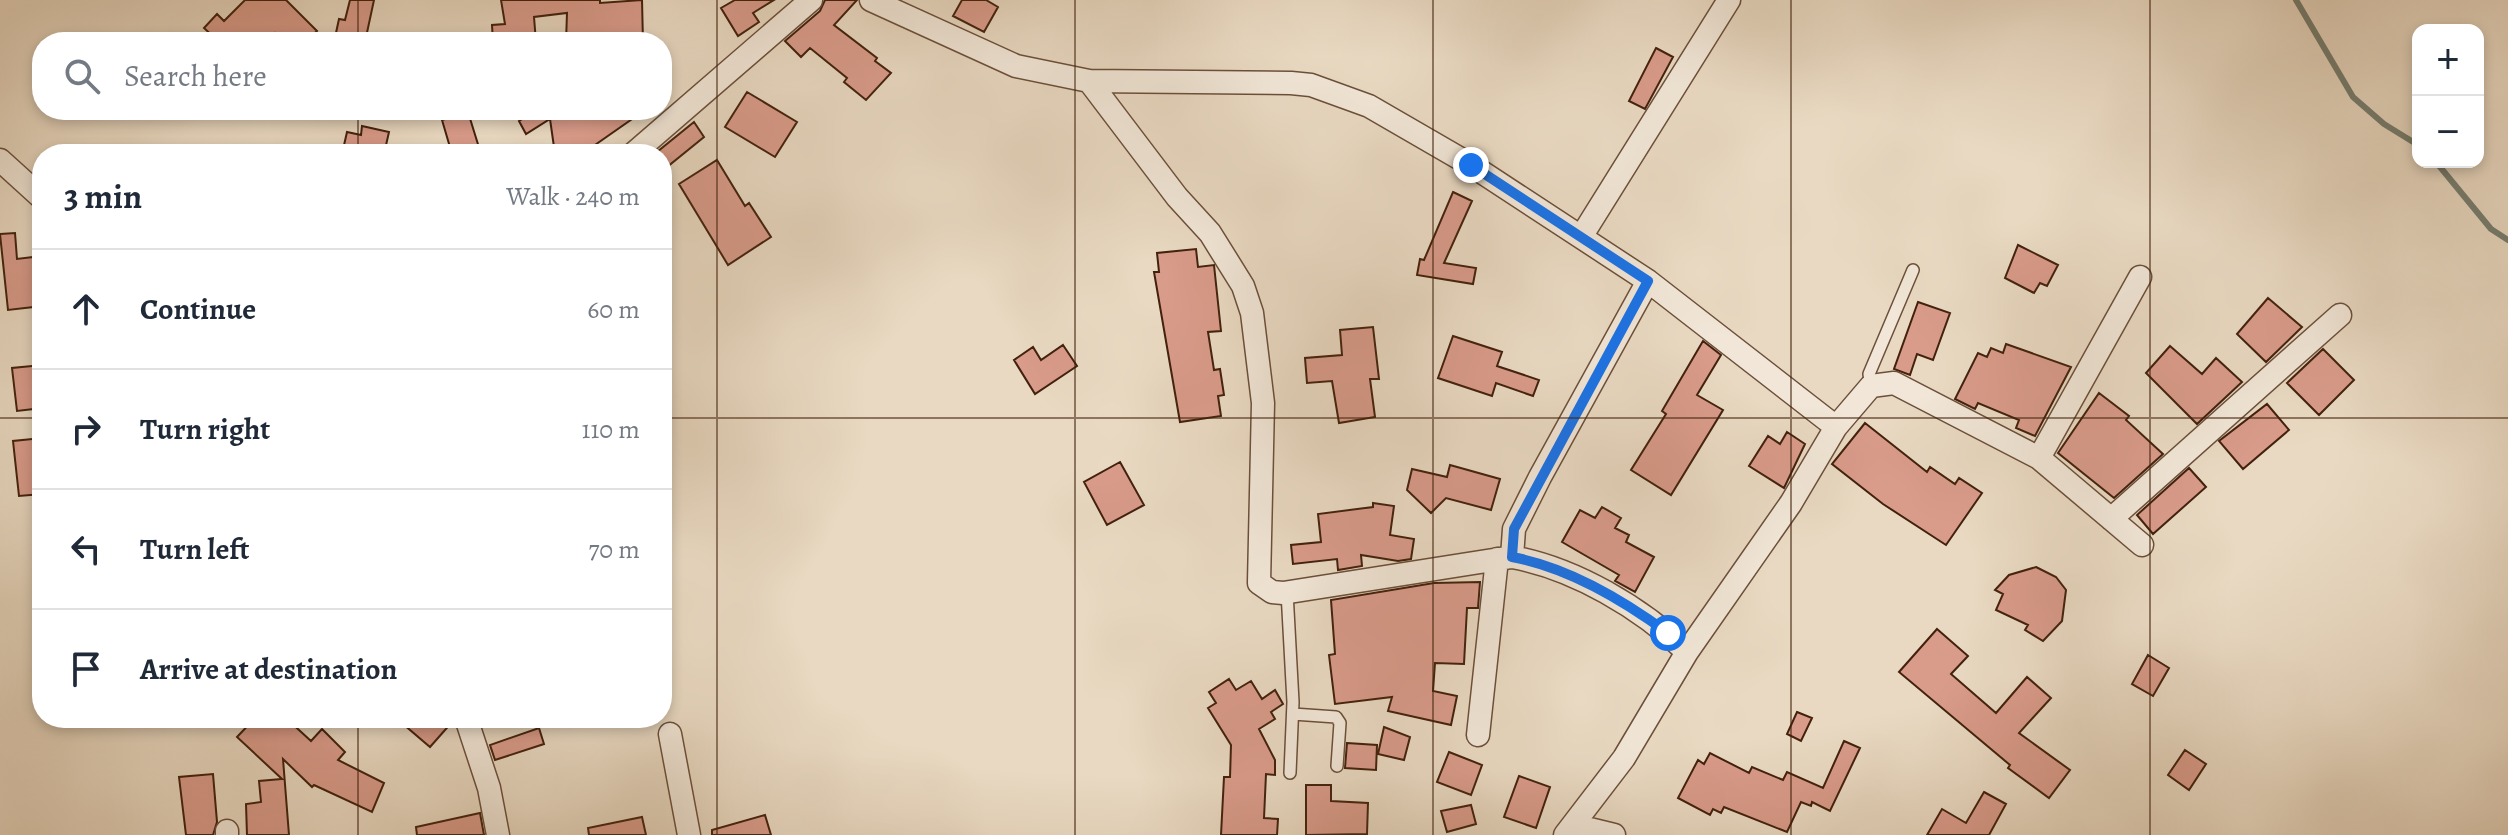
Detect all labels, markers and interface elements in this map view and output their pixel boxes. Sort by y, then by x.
map controls [2412,24,2484,168]
button: + [2412,24,2484,96]
search box [32,32,672,120]
icon: search [60,54,104,98]
text: Search here [124,56,267,96]
button: − [2412,96,2484,168]
route end [1453,147,1489,183]
text: 3 min [64,173,142,220]
text: Walk · 240 m [506,179,640,214]
icon: ahead [64,287,108,331]
text: Continue [140,289,256,329]
text: 60 m [587,292,640,327]
icon: right [64,407,108,451]
text: Turn right [140,409,270,449]
text: 110 m [582,412,640,447]
icon: left [64,527,108,571]
text: Turn left [140,529,249,569]
text: 70 m [588,532,640,567]
route start [1650,615,1686,651]
icon: arrive [64,647,108,691]
text: Arrive at destination [140,649,397,689]

